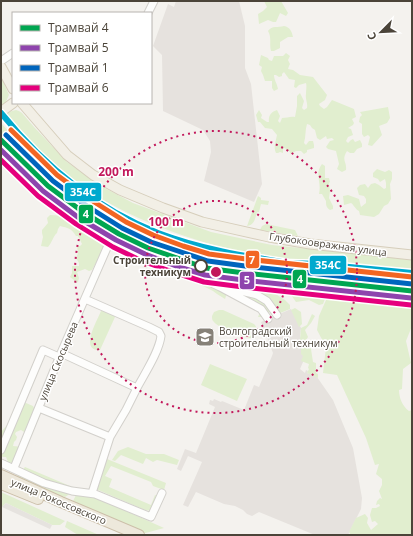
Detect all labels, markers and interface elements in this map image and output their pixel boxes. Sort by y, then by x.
legend [12,12,152,104]
north arrow [361,12,401,52]
text: Трамвай 4 [48,19,109,36]
text: С [363,30,380,43]
text: Трамвай 5 [48,39,109,56]
text: Трамвай 1 [48,59,109,76]
text: Трамвай 6 [48,79,109,96]
text: 200 m [98,163,134,180]
line badge: 354С [64,182,102,202]
text: 354С [70,184,96,199]
line badge: 4 [78,204,94,224]
text: 4 [83,206,90,221]
text: 100 m [148,213,184,230]
street label: Глубокоовражная улица [268,229,388,259]
line badge: 7 [245,250,260,269]
text: 7 [249,252,255,267]
place label: Строительный техникум [113,253,191,279]
line badge: 354С [309,255,347,275]
text: 354С [315,257,341,272]
marker: Строительный техникум [194,259,208,273]
centre of rings [209,265,223,279]
line badge: 4 [292,269,307,289]
line badge: 5 [239,271,255,290]
text: 4 [297,271,304,286]
text: 5 [244,272,250,287]
street label: улица Скосырева [35,319,81,403]
place label: Волгоградский строительный техникум [219,324,338,350]
school or university icon: Волгоградский строительный техникум [194,326,216,348]
street label: улица Рокоссовского [9,475,109,527]

